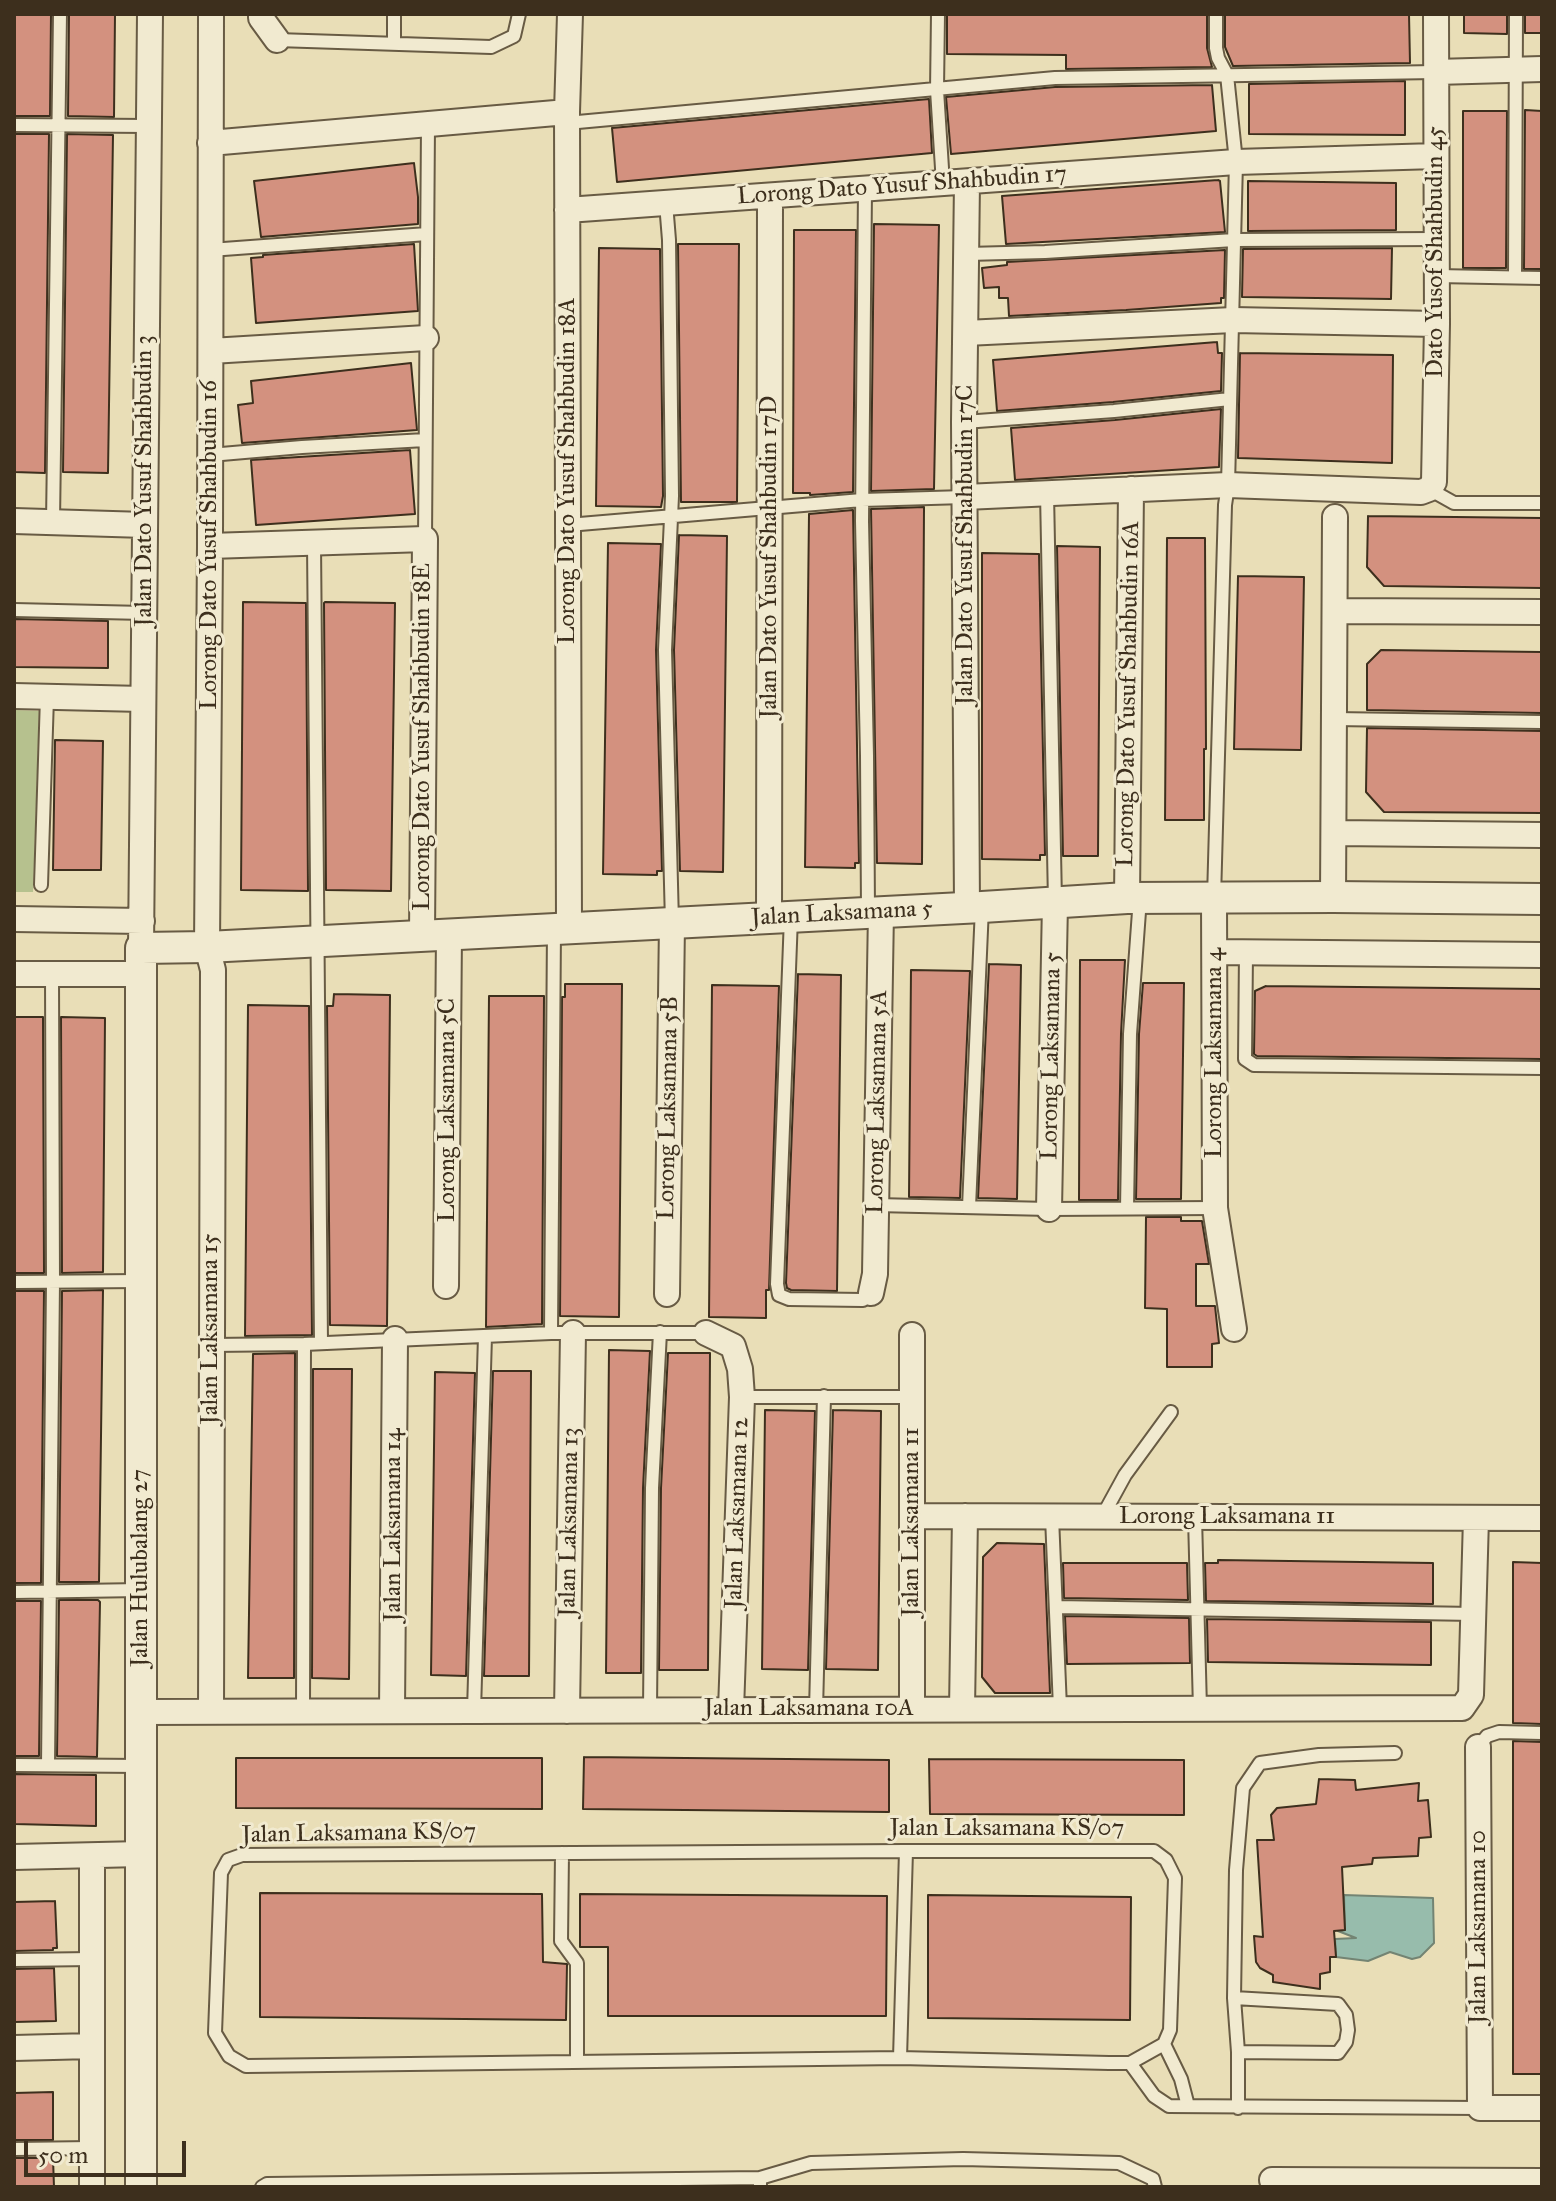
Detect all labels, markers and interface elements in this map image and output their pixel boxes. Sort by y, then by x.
street label: Dato Yusof Shahbudin 45 [1422,126,1450,378]
street label: Lorong Dato Yusuf Shahbudin 17 [736,160,1068,212]
street label: Lorong Dato Yusuf Shahbudin 18A [554,298,582,644]
street label: Jalan Dato Yusuf Shahbudin 3 [131,335,159,627]
street label: Lorong Dato Yusuf Shahbudin 16 [196,380,224,710]
street label: Jalan Dato Yusuf Shahbudin 17C [952,385,980,705]
street label: Jalan Dato Yusuf Shahbudin 17D [756,395,784,719]
street label: Lorong Dato Yusuf Shahbudin 16A [1112,521,1146,867]
street label: Lorong Dato Yusuf Shahbudin 18E [409,563,437,911]
street label: Jalan Laksamana 5 [751,895,933,933]
street label: Lorong Laksamana 4 [1201,948,1229,1158]
street label: Lorong Laksamana 5 [1036,952,1068,1160]
street label: Lorong Laksamana 5A [862,990,894,1214]
street label: Lorong Laksamana 5B [653,996,685,1220]
street label: Lorong Laksamana 5C [434,998,462,1222]
street label: Jalan Laksamana 15 [197,1233,225,1425]
street label: Jalan Laksamana 12 [720,1417,756,1609]
street label: Jalan Laksamana 13 [554,1427,586,1617]
street label: Jalan Laksamana 11 [898,1427,926,1617]
street label: Jalan Laksamana 14 [380,1428,408,1622]
street label: Jalan Hulubalang 27 [127,1469,155,1667]
street label: Lorong Laksamana 11 [1119,1503,1335,1531]
street label: Jalan Laksamana 10A [704,1695,914,1723]
street label: Jalan Laksamana KS/07 [890,1815,1124,1843]
street label: Jalan Laksamana KS/07 [241,1818,477,1850]
street label: Jalan Laksamana 10 [1465,1830,1493,2024]
scale bar [28,2125,190,2175]
text: 50 m [38,2140,88,2170]

